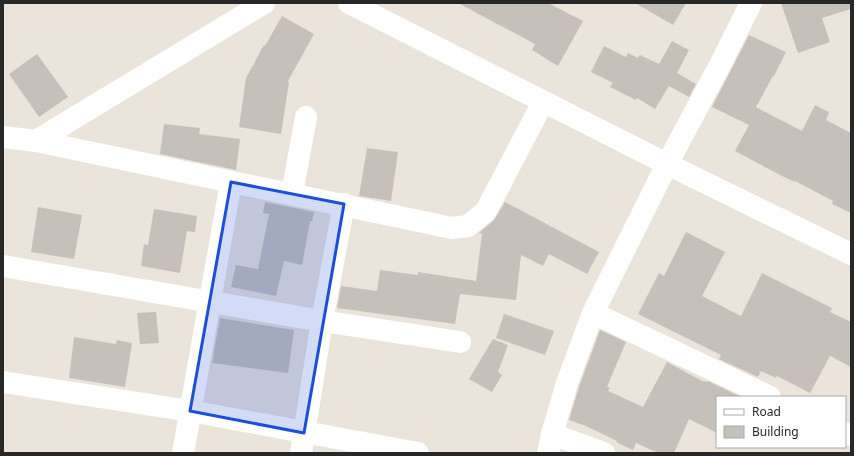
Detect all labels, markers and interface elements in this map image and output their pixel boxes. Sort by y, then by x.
legend [716,396,846,448]
text: Road [752,403,781,420]
text: Building [752,423,799,440]

